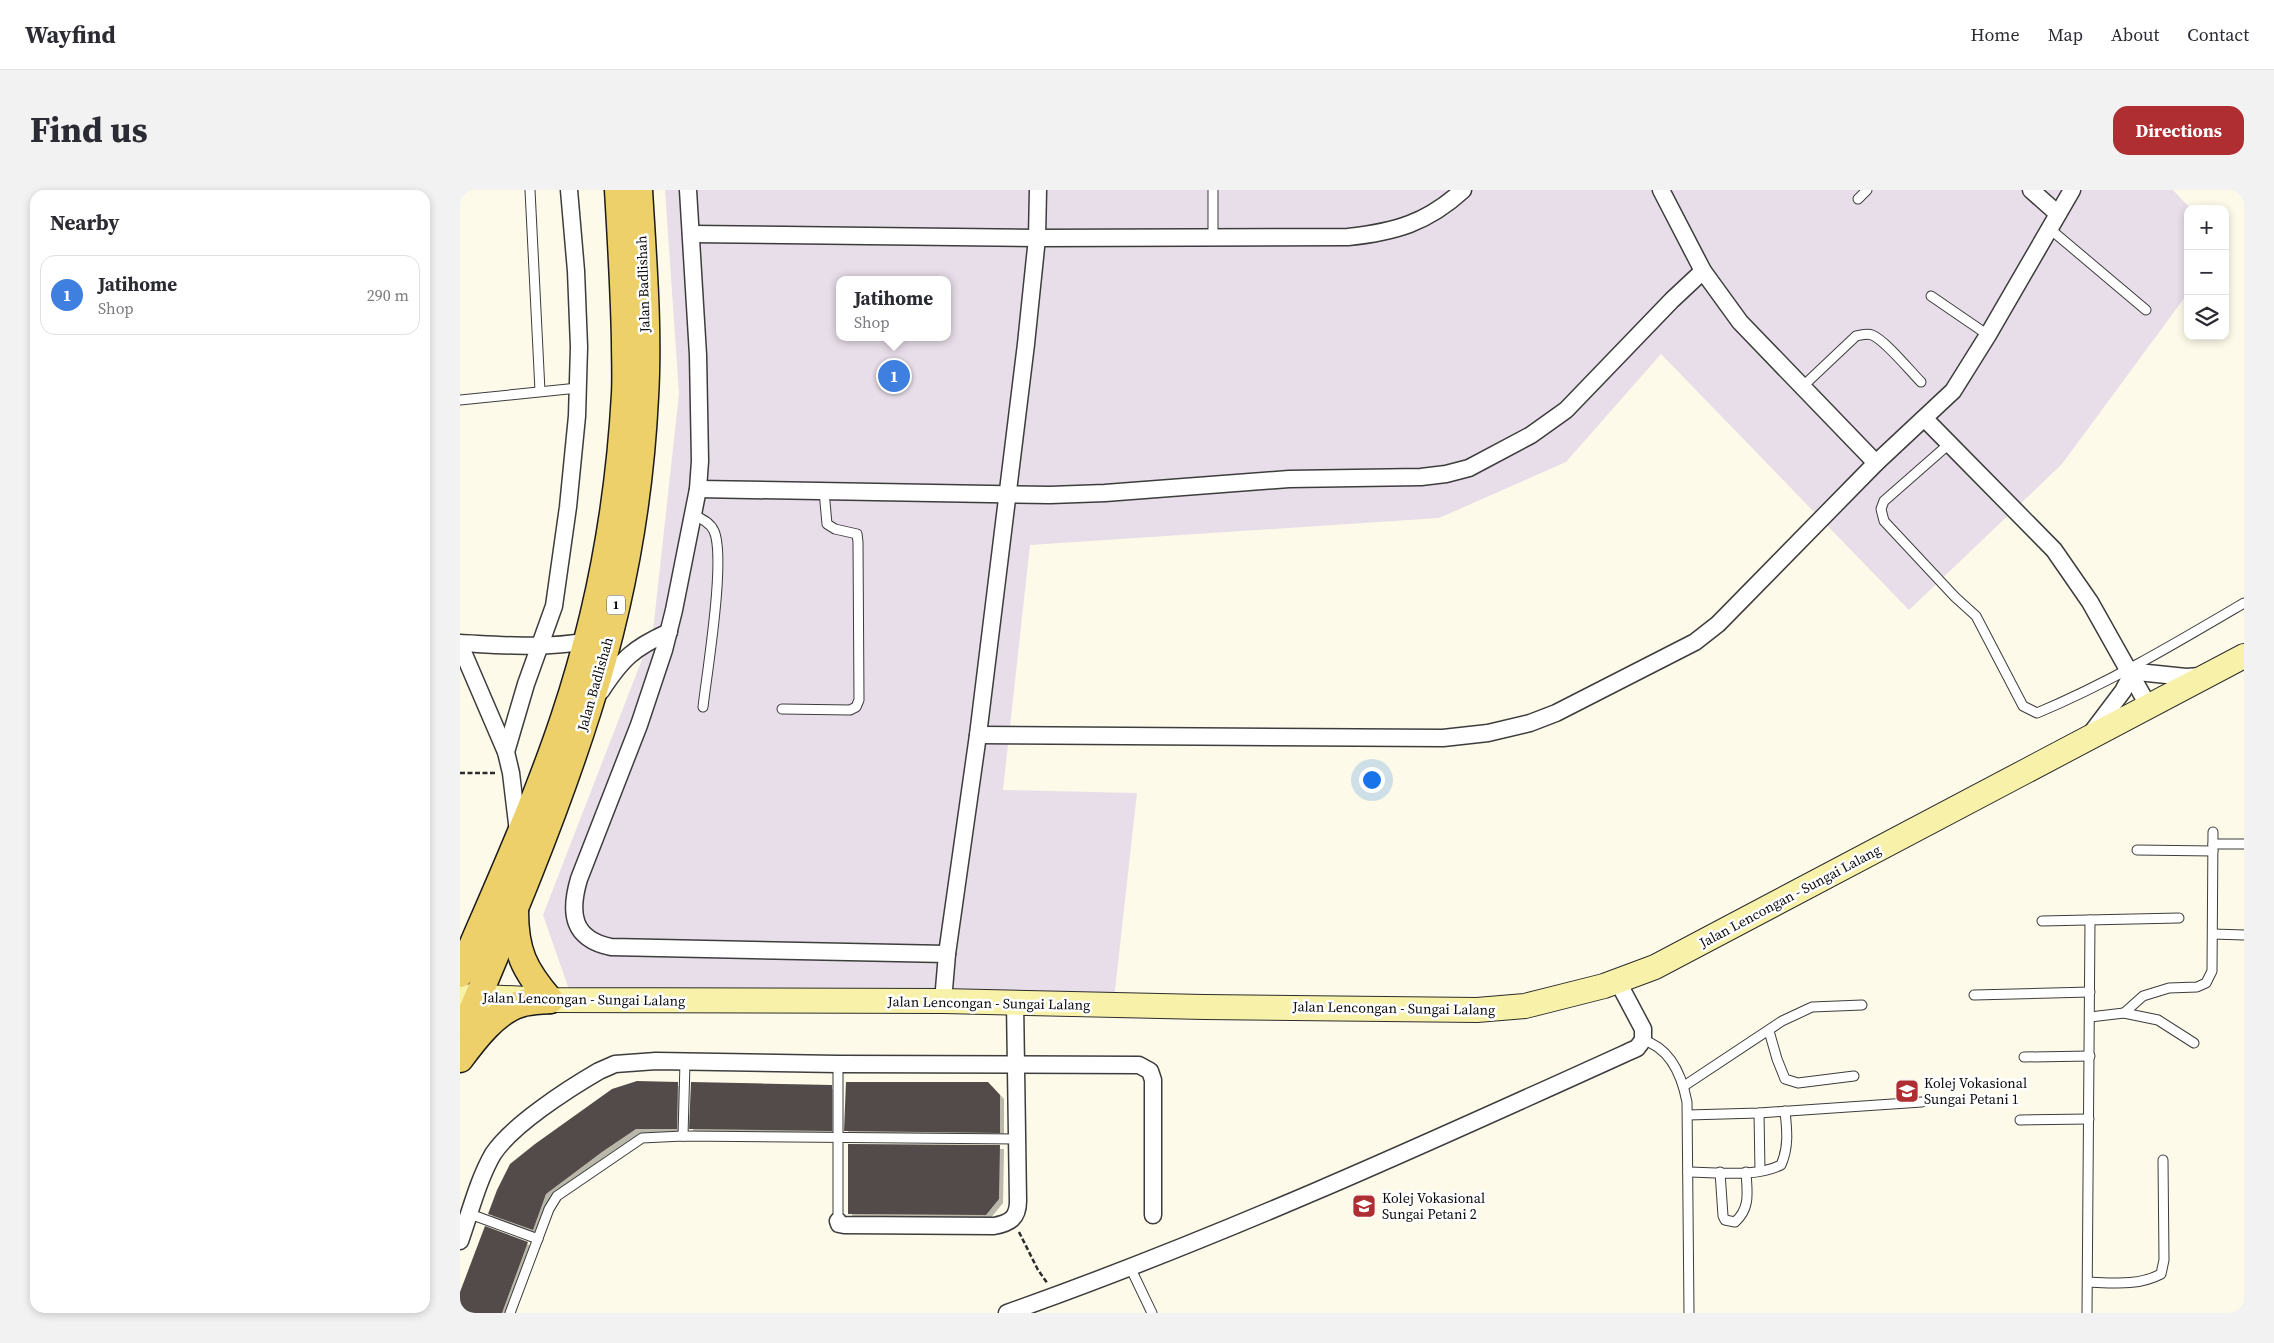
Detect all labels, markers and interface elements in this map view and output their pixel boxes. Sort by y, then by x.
text: Wayfind [25,18,116,51]
text: Home [1971,22,2020,47]
text: Map [2048,22,2083,47]
text: About [2111,22,2159,47]
text: Contact [2187,22,2249,47]
text: Find us [30,106,148,154]
button: Directions [2113,106,2244,155]
map controls [2184,205,2229,340]
button: + [2184,205,2229,250]
text: Nearby [50,208,120,237]
street label: Jalan Badlishah [631,235,655,334]
button: − [2184,250,2229,295]
text: Jatihome [98,271,177,297]
popup [836,276,951,341]
text: 1 [63,284,71,306]
text: 290 m [367,284,409,306]
text: Jatihome [854,285,933,311]
button: layers [2184,295,2229,340]
text: Shop [98,297,134,319]
text: Shop [854,311,890,333]
pin: 1 [878,357,910,395]
road number: 1 [607,596,625,614]
street label: Jalan Badlishah [572,635,618,734]
your location [1359,767,1385,793]
street label: Jalan Lencongan - Sungai Lalang [1695,840,1884,953]
street label: Jalan Lencongan - Sungai Lalang [481,987,686,1011]
street label: Jalan Lencongan - Sungai Lalang [886,991,1091,1015]
street label: Jalan Lencongan - Sungai Lalang [1291,996,1496,1020]
place label: Kolej Vokasional Sungai Petani 1 [1924,1073,2027,1109]
school or university icon: Kolej Vokasional Sungai Petani 1 [1894,1078,1920,1104]
place label: Kolej Vokasional Sungai Petani 2 [1382,1188,1485,1224]
school or university icon: Kolej Vokasional Sungai Petani 2 [1351,1193,1377,1219]

